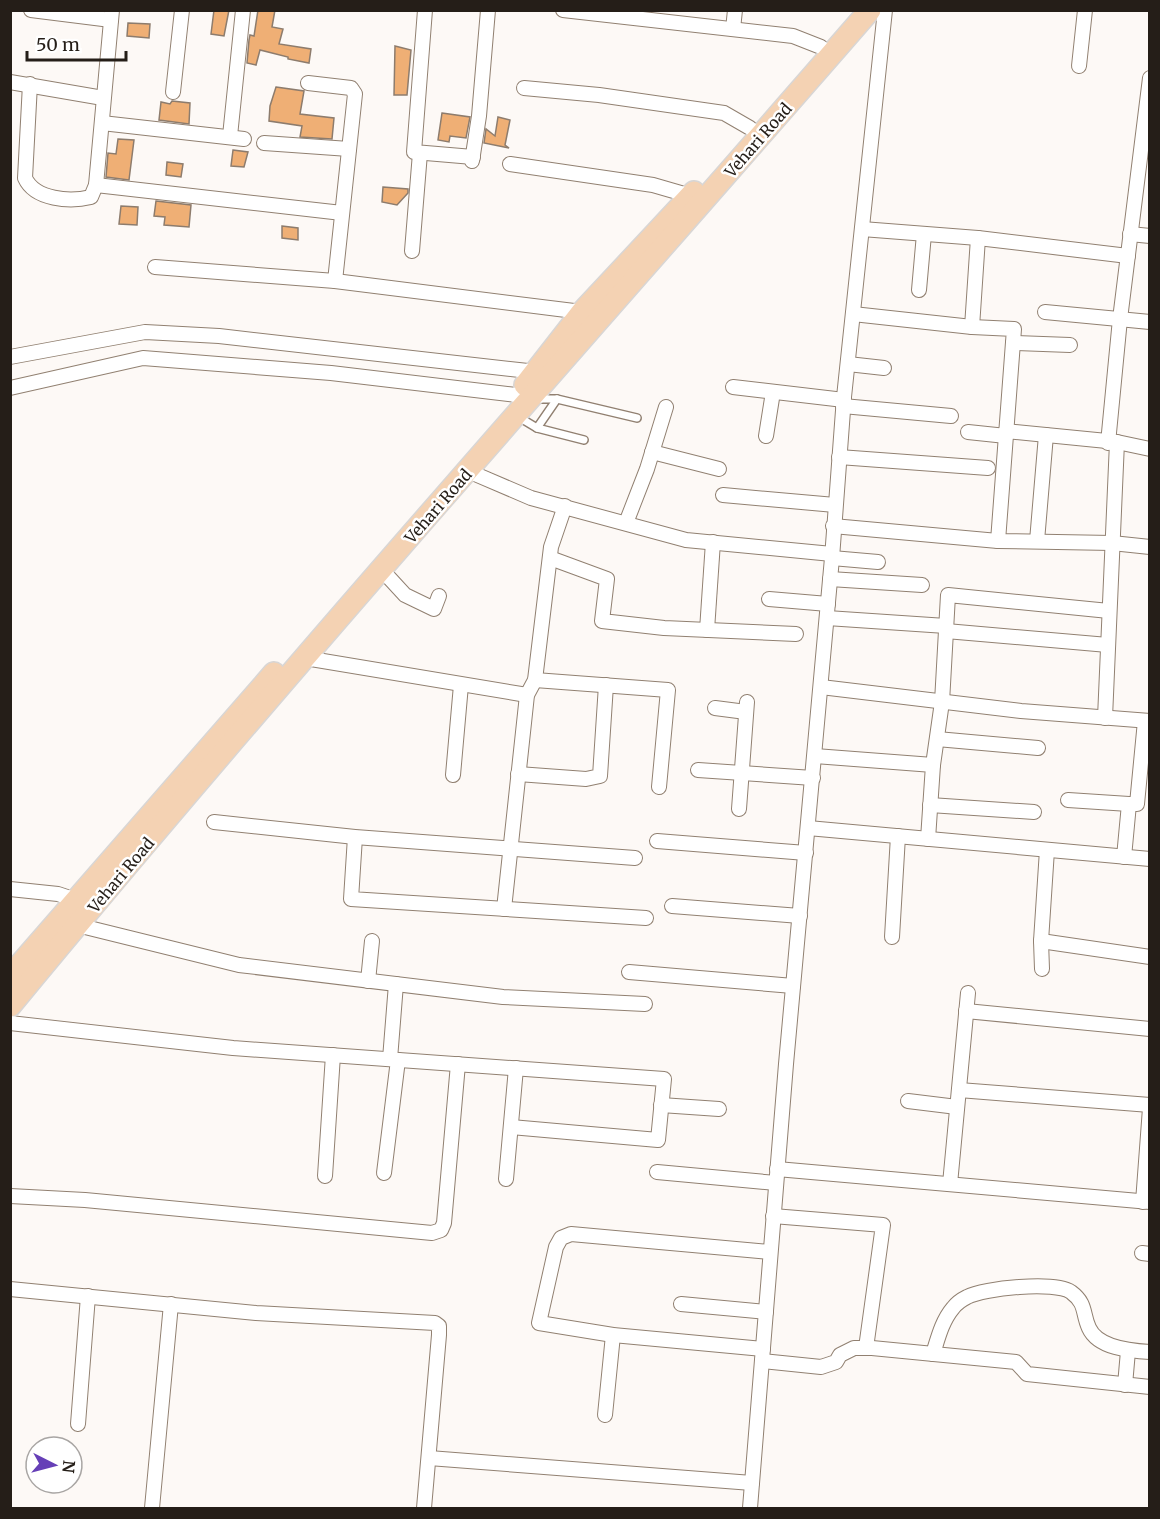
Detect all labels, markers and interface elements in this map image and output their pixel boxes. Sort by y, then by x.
scale bar [27,24,126,62]
text: 50 m [36,33,80,56]
street label: Vehari Road [720,98,796,182]
street label: Vehari Road [400,464,476,548]
street label: Vehari Road [83,833,159,918]
north arrow [24,1435,84,1495]
text: N [58,1459,80,1474]

